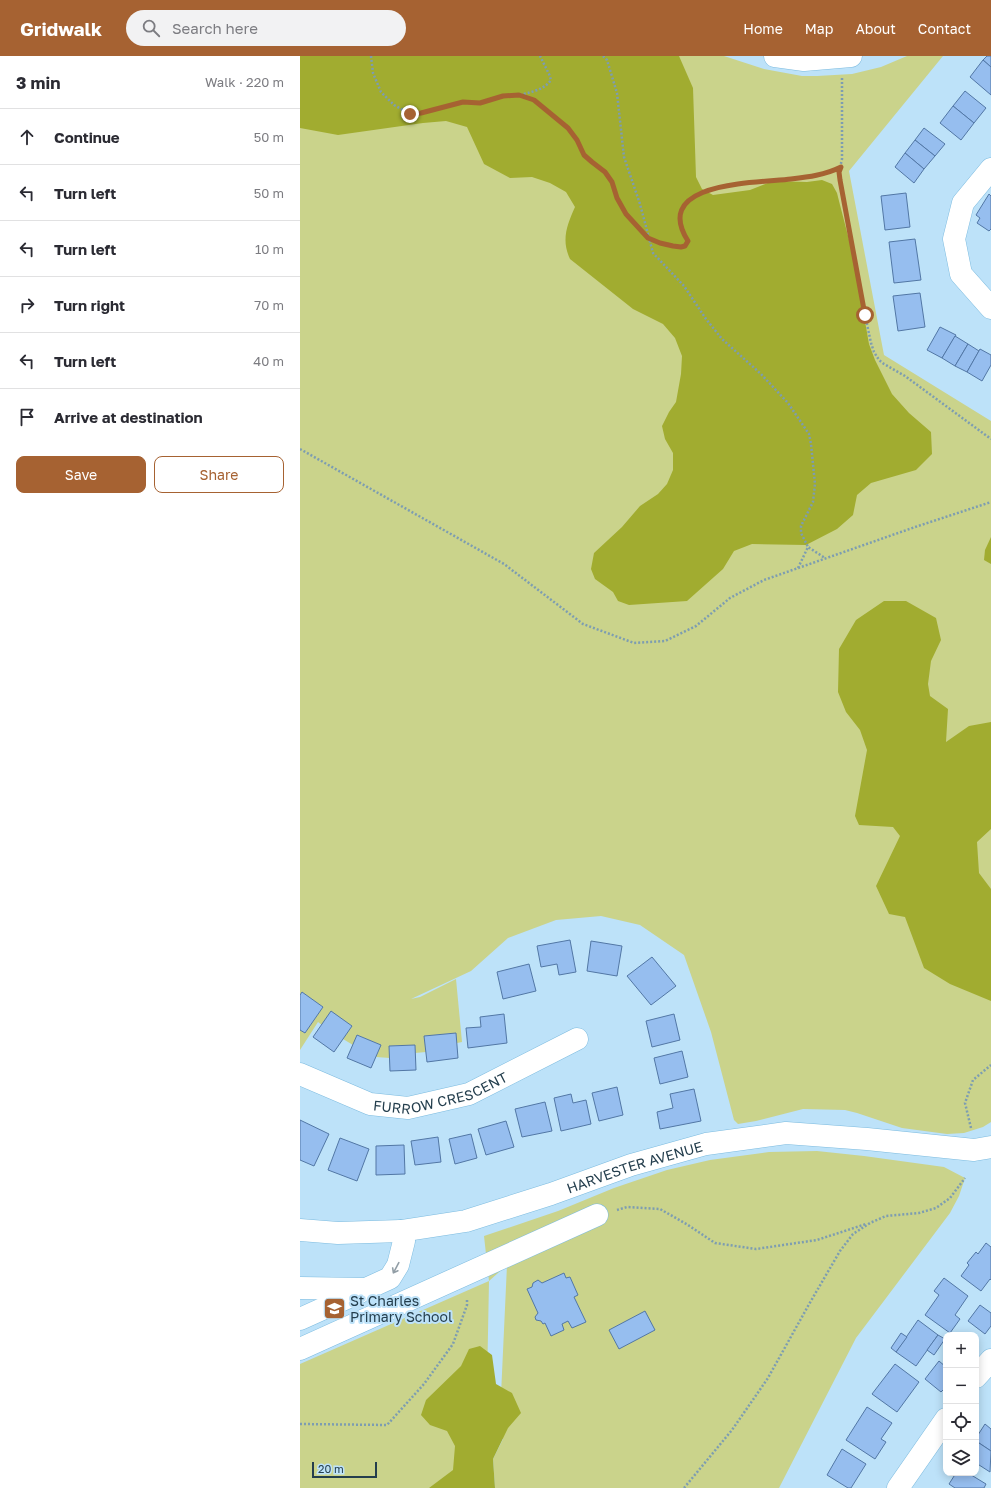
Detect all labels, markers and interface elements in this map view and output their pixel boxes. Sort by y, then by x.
search box [126,10,406,46]
text: Gridwalk [20,17,102,40]
icon: search [140,17,162,39]
text: Search here [172,19,258,37]
text: Home [743,20,783,37]
text: Map [805,20,833,37]
text: About [855,20,896,37]
text: Contact [918,20,971,37]
text: 3 min [16,72,60,93]
text: Walk · 220 m [205,74,284,90]
route end [401,105,419,123]
icon: ahead [16,126,38,148]
text: Continue [54,128,120,146]
text: 50 m [254,129,284,145]
icon: left [16,182,38,204]
text: Turn left [54,184,116,202]
text: 50 m [254,185,284,201]
icon: left [16,238,38,260]
text: Turn left [54,240,116,258]
text: 10 m [255,241,284,257]
icon: right [16,294,38,316]
text: Turn right [54,296,125,314]
text: 70 m [254,297,284,313]
route start [856,306,874,324]
icon: left [16,350,38,372]
text: Turn left [54,352,116,370]
text: 40 m [253,353,284,369]
icon: arrive [16,406,38,428]
text: Arrive at destination [54,408,203,426]
button: Save [16,456,146,493]
button: Share [154,456,284,493]
street label: FURROW CRESCENT [373,1067,510,1117]
street label: HARVESTER AVENUE [564,1137,704,1196]
one-way arrow [391,1262,399,1274]
place label: St Charles Primary School [350,1292,452,1325]
school or university icon: St Charles Primary School [322,1295,348,1321]
map controls [943,1332,979,1476]
button: + [943,1332,979,1368]
button: − [943,1368,979,1404]
button: locate [943,1404,979,1440]
button: layers [943,1440,979,1476]
scale bar [312,1460,377,1479]
text: 20 m [318,1462,344,1475]

